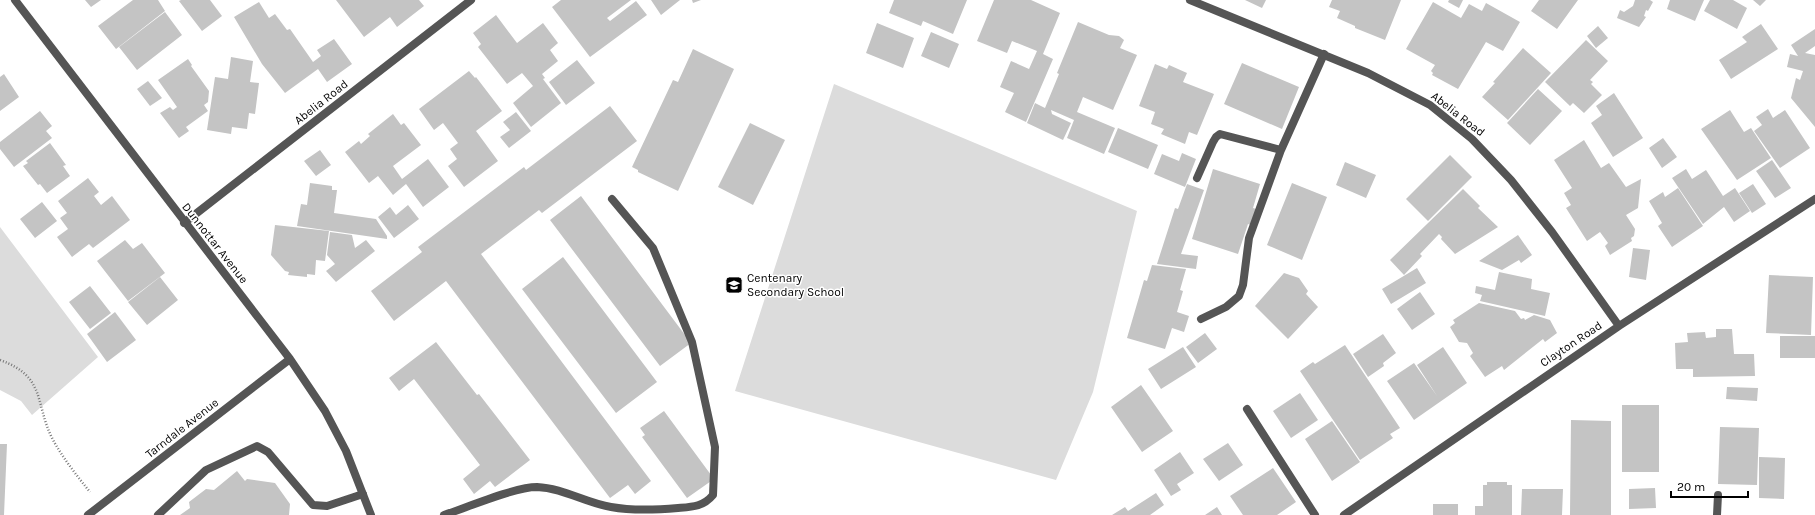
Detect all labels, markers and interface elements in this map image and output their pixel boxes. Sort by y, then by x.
street label: Abelia Road [291,77,351,127]
street label: Abelia Road [1428,89,1488,139]
street label: Dunnottar Avenue [179,200,251,286]
place label: Centenary Secondary School [747,271,844,299]
school or university icon: Centenary Secondary School [724,275,744,295]
street label: Clayton Road [1537,318,1605,370]
street label: Tarndale Avenue [143,395,221,461]
scale bar [1671,473,1748,499]
text: 20 m [1677,480,1705,494]

